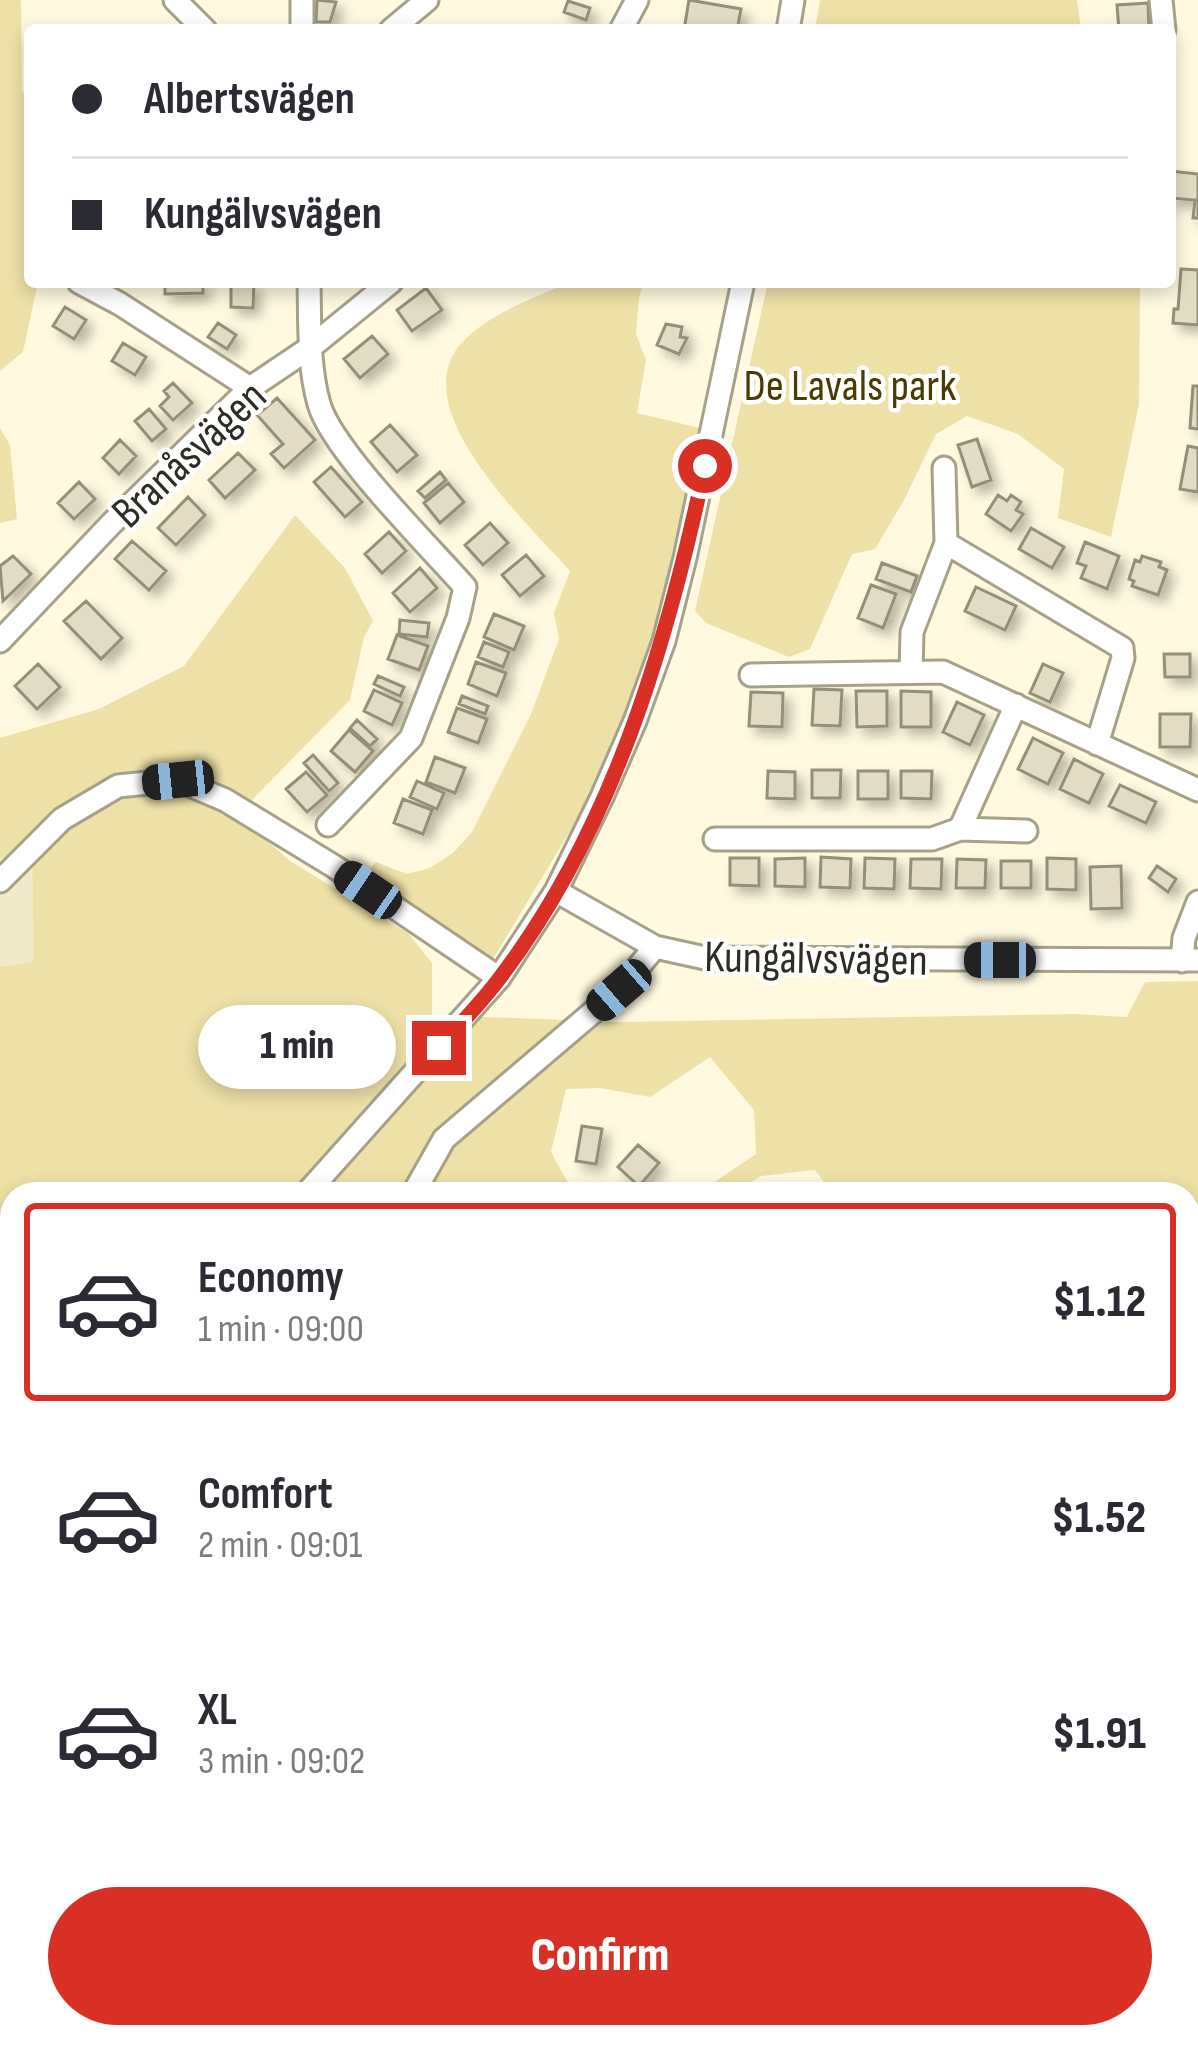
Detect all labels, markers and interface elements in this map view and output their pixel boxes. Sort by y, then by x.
text: Albertsvägen [144,72,355,127]
text: Kungälvsvägen [144,187,382,242]
park label: De Lavals park [744,359,956,414]
street label: Branåsvägen [101,369,278,540]
route start [678,439,732,493]
car [140,758,216,802]
car [328,855,408,925]
street label: Kungälvsvägen [704,930,928,989]
car [964,942,1036,978]
car [580,953,658,1027]
callout: 1 min [199,1006,397,1090]
route end [412,1021,466,1075]
text: 1 min [260,1023,334,1070]
icon: car [54,1248,162,1356]
text: Economy [198,1251,344,1306]
text: $1.12 [1053,1275,1146,1330]
text: 1 min · 09:00 [198,1306,364,1353]
icon: car [54,1464,162,1572]
text: Comfort [198,1467,333,1522]
text: $1.52 [1051,1491,1146,1546]
text: 2 min · 09:01 [198,1522,362,1569]
icon: car [54,1680,162,1788]
text: XL [198,1683,237,1738]
text: $1.91 [1052,1707,1146,1762]
text: 3 min · 09:02 [198,1738,365,1785]
button: Confirm [48,1887,1152,2025]

